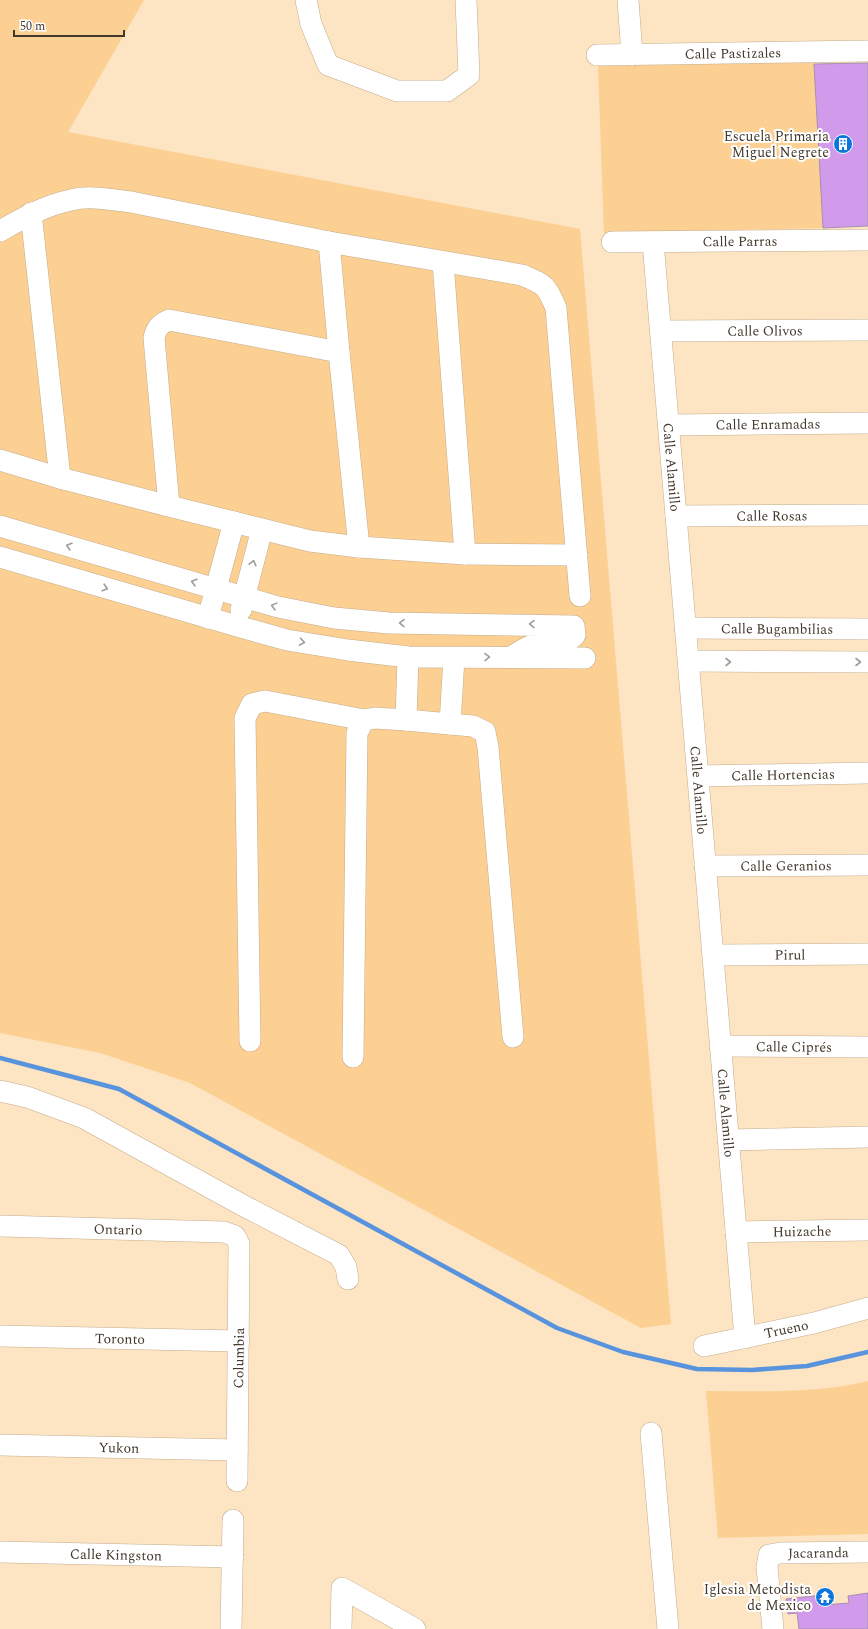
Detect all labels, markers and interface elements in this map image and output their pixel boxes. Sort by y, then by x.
scale bar [14,12,124,38]
text: 50 m [20,17,45,36]
street label: Calle Pastizales [684,42,782,64]
place label: Escuela Primaria Miguel Negrete [724,126,829,163]
building icon: Escuela Primaria Miguel Negrete [832,133,854,155]
street label: Calle Parras [702,230,778,252]
street label: Calle Olivos [727,320,803,341]
street label: Calle Enramadas [715,413,821,435]
street label: Calle Alamillo [658,422,686,512]
street label: Calle Rosas [736,505,808,526]
one-way arrow [66,542,73,551]
one-way arrow [248,560,257,567]
one-way arrow [191,578,198,587]
one-way arrow [101,583,108,592]
one-way arrow [271,602,277,610]
street label: Calle Bugambilias [721,618,833,639]
one-way arrow [399,619,405,627]
one-way arrow [529,620,535,628]
one-way arrow [299,637,305,646]
one-way arrow [484,653,490,661]
one-way arrow [725,658,731,666]
one-way arrow [855,658,861,666]
street label: Calle Alamillo [685,745,713,835]
street label: Calle Hortencias [731,763,835,786]
street label: Calle Geranios [740,855,832,876]
street label: Pirul [774,944,806,965]
street label: Calle Ciprés [756,1036,832,1057]
street label: Calle Alamillo [712,1068,740,1158]
street label: Ontario [93,1218,143,1240]
street label: Huizache [772,1220,832,1242]
street label: Trueno [762,1314,810,1344]
street label: Toronto [95,1327,145,1350]
street label: Columbia [228,1327,250,1389]
street label: Yukon [99,1437,139,1458]
street label: Jacaranda [788,1542,849,1563]
street label: Calle Kingston [70,1543,162,1566]
place label: Iglesia Metodista de Mexico [704,1579,811,1616]
temple icon: Iglesia Metodista de Mexico [814,1586,836,1608]

